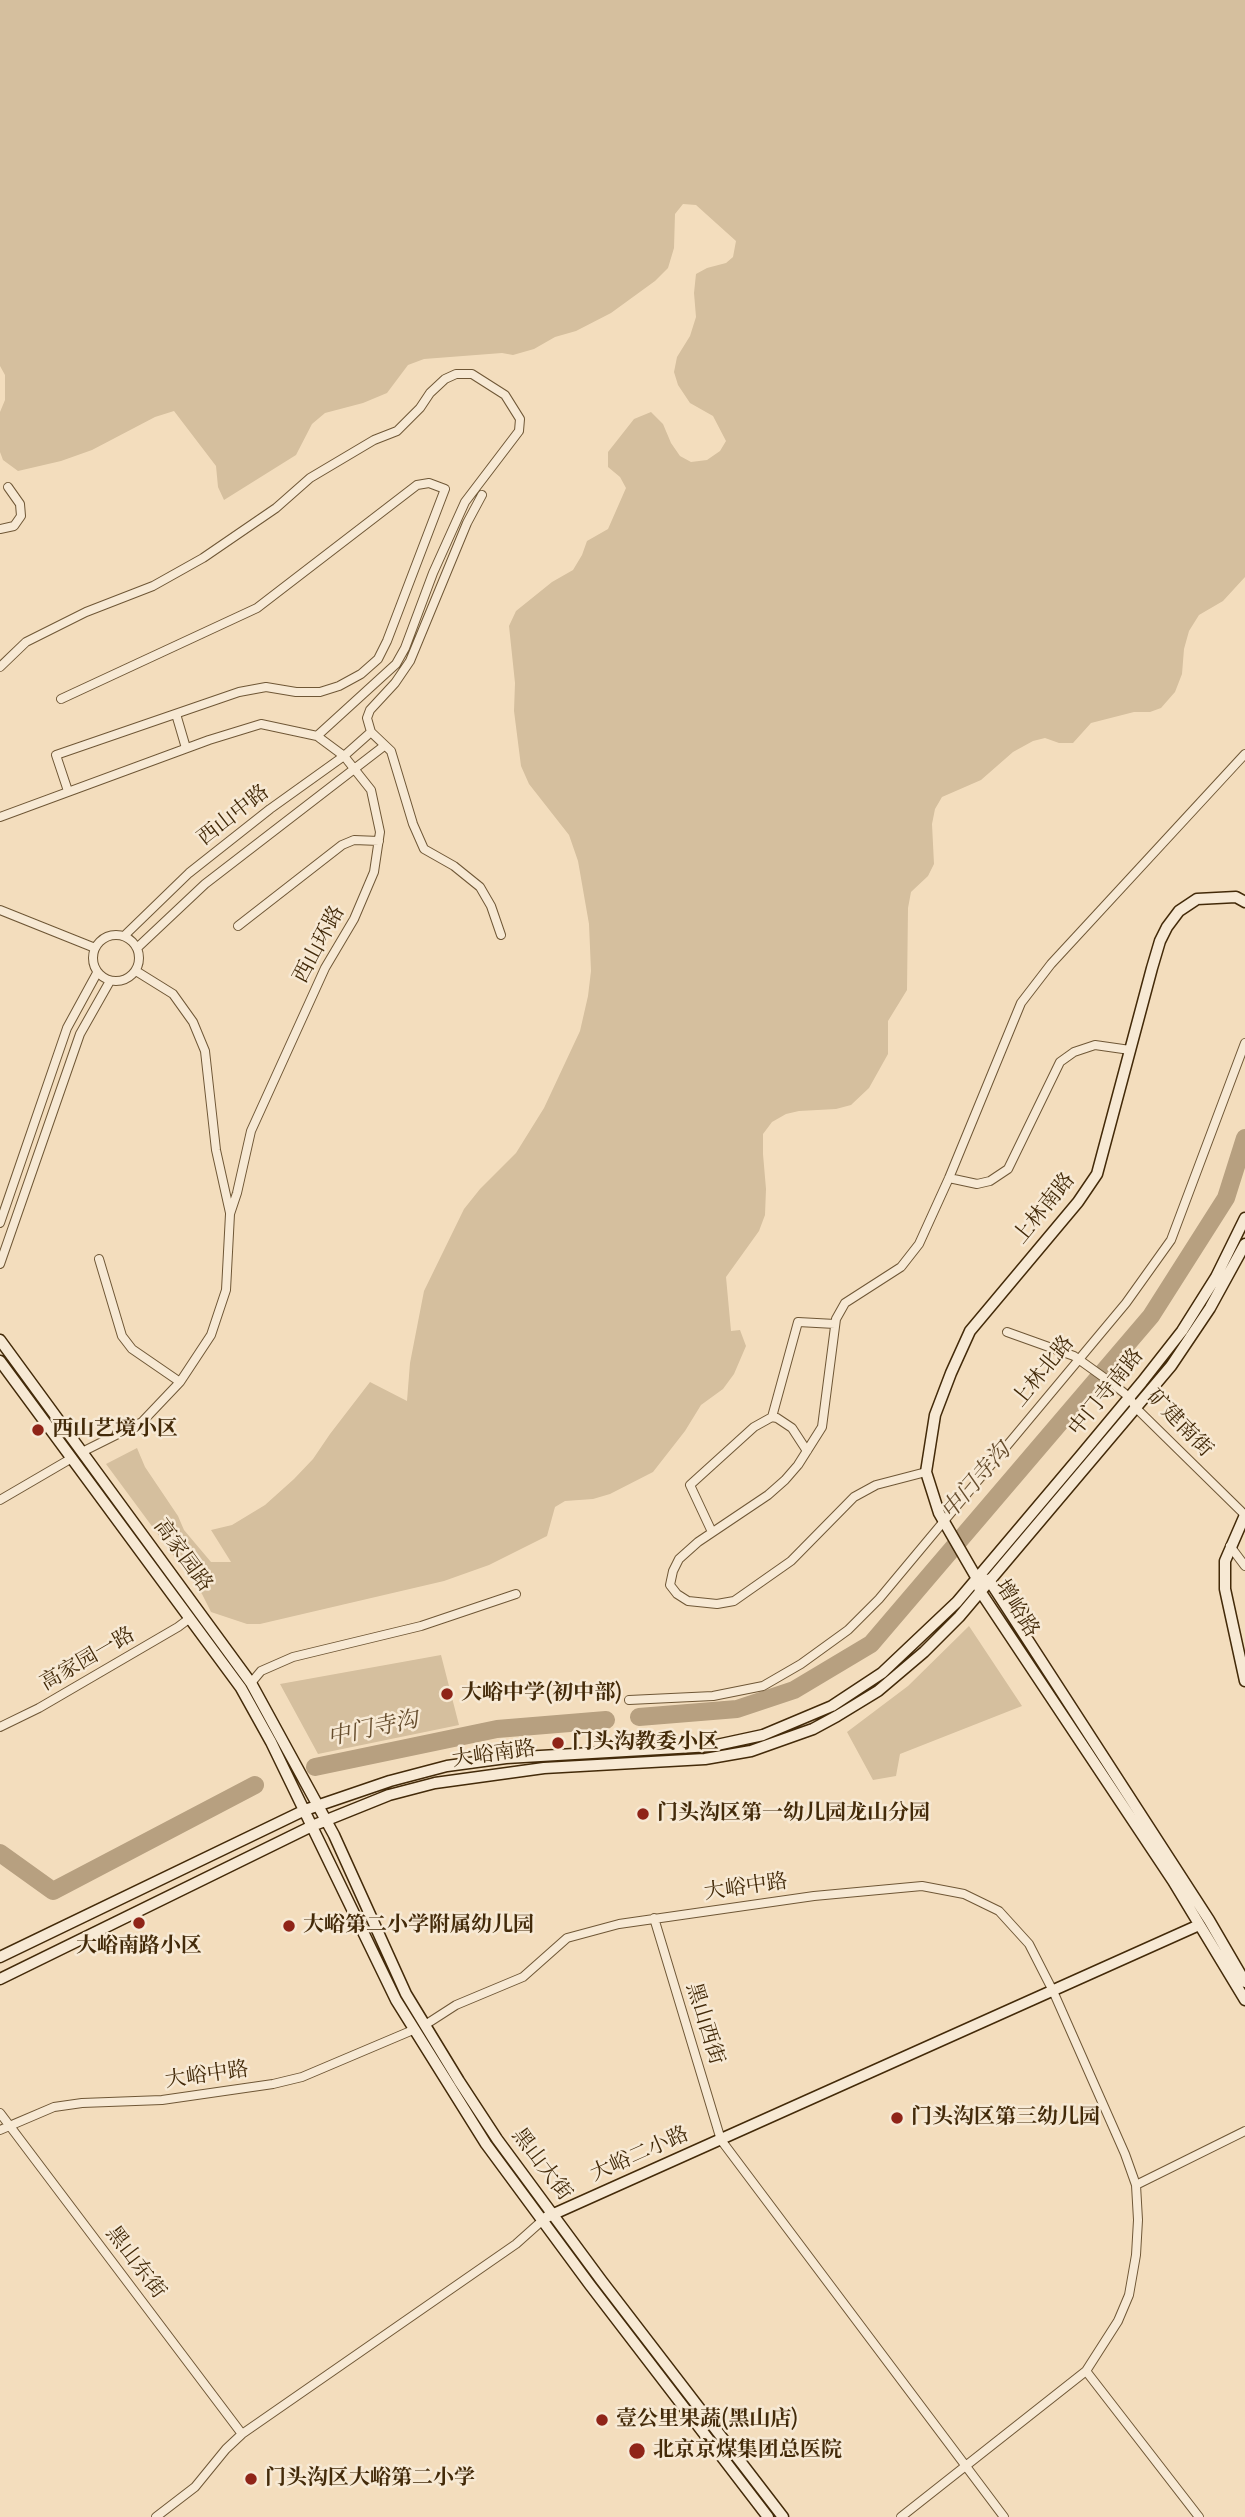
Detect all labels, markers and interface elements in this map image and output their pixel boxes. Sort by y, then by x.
street label: 西山中路 [193,780,275,852]
street label: 西山环路 [289,902,351,988]
street label: 上林南路 [1009,1168,1081,1250]
street label: 上林北路 [1008,1331,1080,1413]
street label: 中门寺南路 [1064,1344,1150,1442]
street label: 矿建南街 [1141,1385,1217,1463]
place label: 西山艺境小区 [52,1417,178,1443]
marker: 西山艺境小区 [30,1422,46,1438]
water label: 中门寺沟 [936,1438,1018,1526]
street label: 高家园路 [147,1515,217,1597]
street label: 增峪路 [989,1576,1043,1642]
street label: 高家园一路 [36,1623,140,1697]
place label: 大峪中学(初中部) [461,1681,622,1707]
marker: 大峪中学(初中部) [439,1686,455,1702]
water label: 中门寺沟 [325,1707,421,1753]
place label: 门头沟教委小区 [572,1730,719,1756]
marker: 门头沟教委小区 [550,1735,566,1751]
street label: 大峪南路 [451,1737,537,1773]
place label: 门头沟区第一幼儿园龙山分园 [657,1801,930,1827]
marker: 门头沟区第一幼儿园龙山分园 [635,1806,651,1822]
street label: 大峪中路 [703,1870,789,1906]
place label: 大峪第二小学附属幼儿园 [303,1913,534,1939]
marker: 大峪南路小区 [131,1915,147,1931]
marker: 大峪第二小学附属幼儿园 [281,1918,297,1934]
place label: 大峪南路小区 [76,1934,202,1960]
street label: 黑山西街 [680,1980,728,2068]
street label: 大峪中路 [164,2058,250,2094]
place label: 门头沟区第三幼儿园 [911,2105,1100,2131]
marker: 门头沟区第三幼儿园 [889,2110,905,2126]
street label: 大峪二小路 [587,2122,693,2188]
street label: 黑山大街 [506,2124,576,2206]
street label: 黑山东街 [100,2222,170,2304]
place label: 壹公里果蔬(黑山店) [616,2407,798,2433]
marker: 壹公里果蔬(黑山店) [594,2412,610,2428]
place label: 北京京煤集团总医院 [653,2438,842,2464]
marker: 北京京煤集团总医院 [627,2441,647,2461]
place label: 门头沟区大峪第二小学 [265,2466,475,2492]
marker: 门头沟区大峪第二小学 [243,2471,259,2487]

